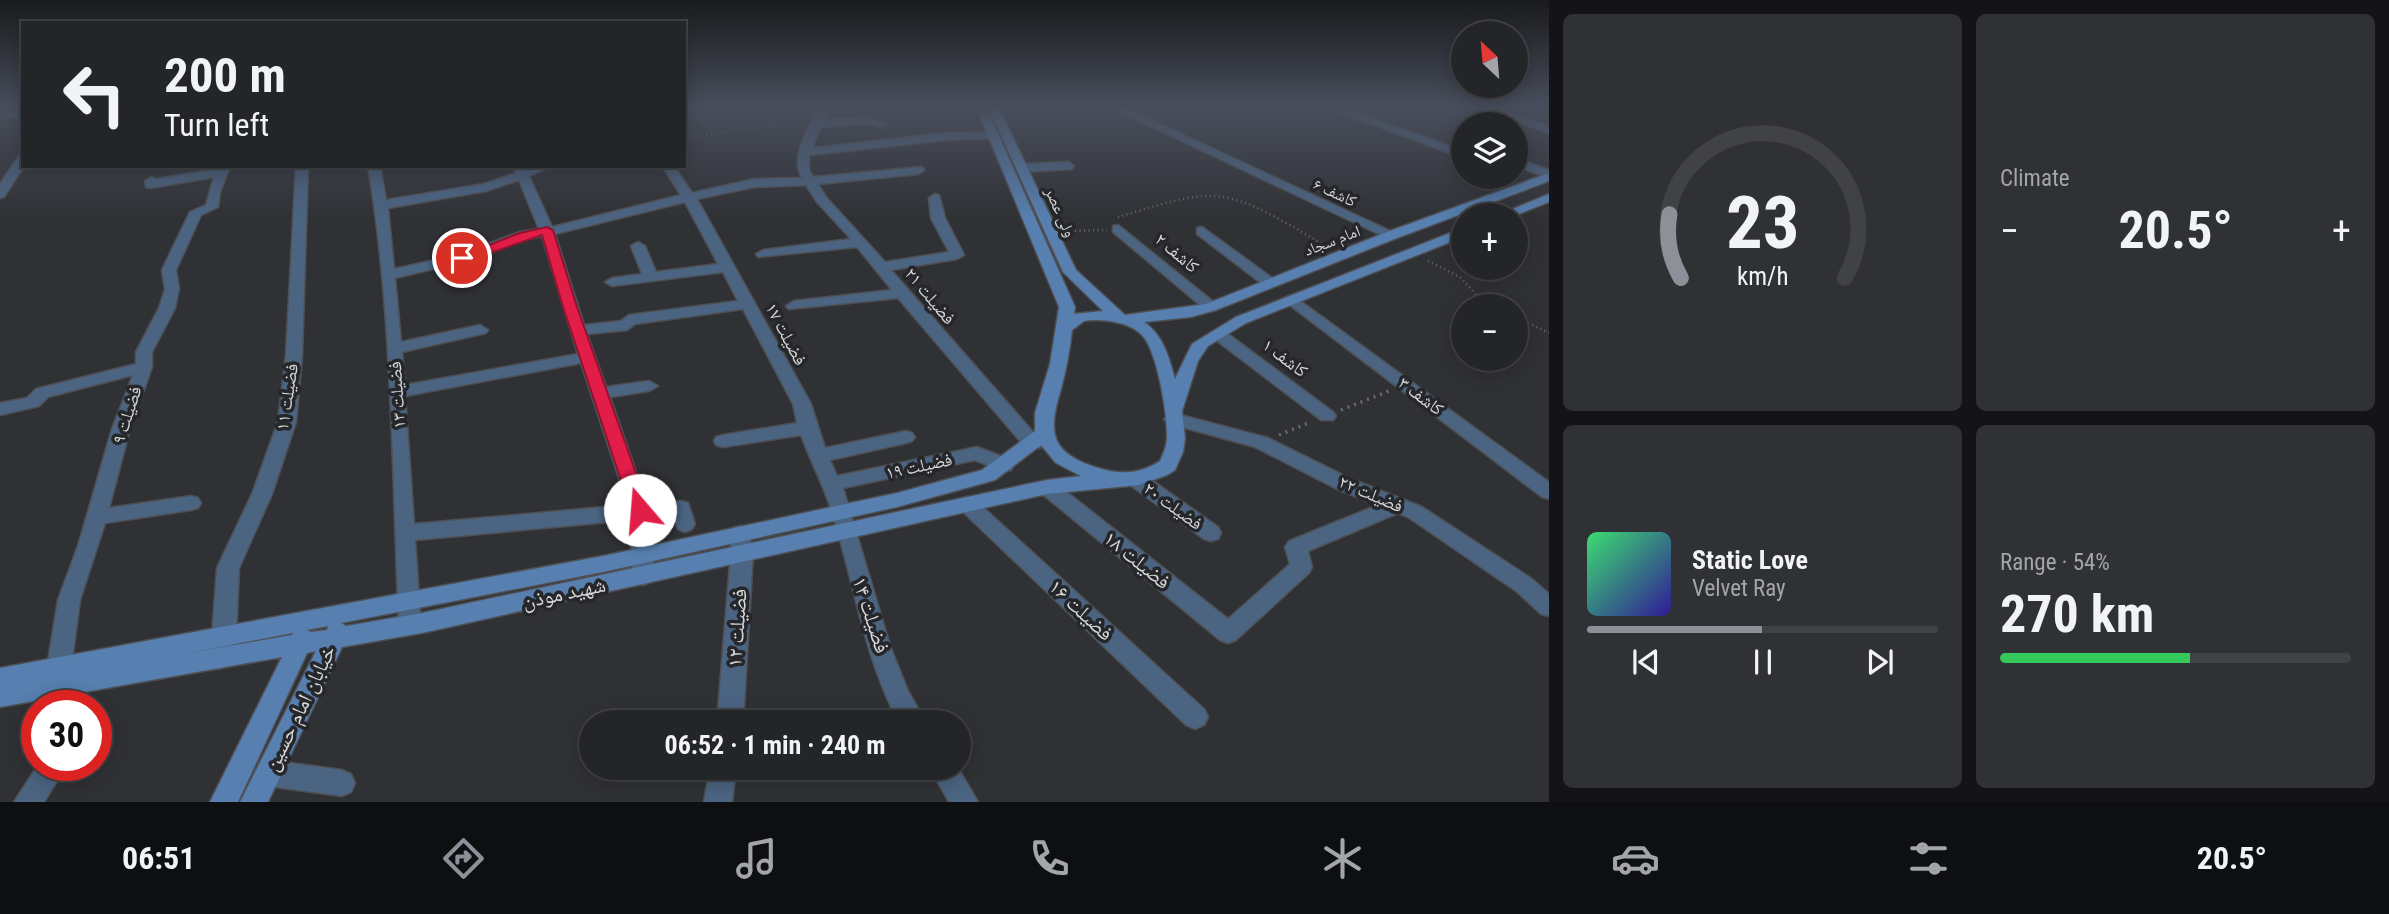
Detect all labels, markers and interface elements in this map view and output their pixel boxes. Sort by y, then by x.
north arrow [1451,21,1528,98]
map controls [1451,21,1528,371]
text: 200 m [164,47,286,104]
icon: left [49,49,140,140]
text: Turn left [164,106,269,144]
button: layers [1451,112,1528,189]
text: Climate [2000,165,2070,192]
street label: کاشف ۶ [1310,174,1360,211]
text: 23 [1726,181,1799,267]
street label: ولی عصر [1040,183,1080,240]
text: 20.5° [2118,200,2233,261]
button: + [1451,203,1528,280]
text: − [2000,209,2019,253]
text: + [2332,209,2351,253]
street label: امام سجاد [1301,221,1363,261]
pin [432,228,492,288]
street label: کاشف ۲ [1151,228,1204,277]
icon: arrive [443,239,481,277]
text: km/h [1737,262,1788,291]
street label: فضیلت ۲۱ [900,263,960,328]
button: − [1451,294,1528,371]
street label: فضیلت ۱۷ [761,299,812,369]
street label: کاشف ۱ [1259,334,1312,382]
street label: فضیلت ۱۳ [384,361,410,429]
street label: فضیلت ۱۱ [271,362,302,432]
street label: کاشف ۳ [1395,372,1448,420]
street label: فضیلت ۹ [107,383,146,446]
street label: فضیلت ۱۹ [884,448,954,483]
street label: فضیلت ۲۲ [1336,471,1406,517]
position arrow [603,473,677,547]
street label: فضیلت ۲۰ [1140,477,1207,534]
street label: فضیلت ۱۸ [1099,526,1175,594]
text: Static Love [1692,545,1808,575]
text: Range · 54% [2000,549,2110,576]
street label: شهید موذن [520,572,608,614]
street label: فضیلت ۱۴ [847,574,895,656]
street label: فضیلت ۱۶ [1044,574,1118,646]
text: Velvet Ray [1692,575,1786,602]
text: 270 km [2000,584,2154,645]
street label: فضیلت ۱۲ [722,588,752,668]
street label: خیابان امام حسین [259,641,343,776]
icon: previous [1627,643,1665,681]
icon: pause [1744,643,1782,681]
icon: next [1861,643,1899,681]
speed limit sign: 30 [21,690,112,781]
text: 06:52 · 1 min · 240 m [665,730,885,760]
icon: directions [439,834,488,883]
icon: music [732,834,781,883]
icon: phone [1025,834,1074,883]
icon: climate [1318,834,1367,883]
icon: car [1611,834,1660,883]
icon: filters [1904,834,1953,883]
text: 06:51 [122,839,195,877]
text: 20.5° [2197,839,2267,877]

